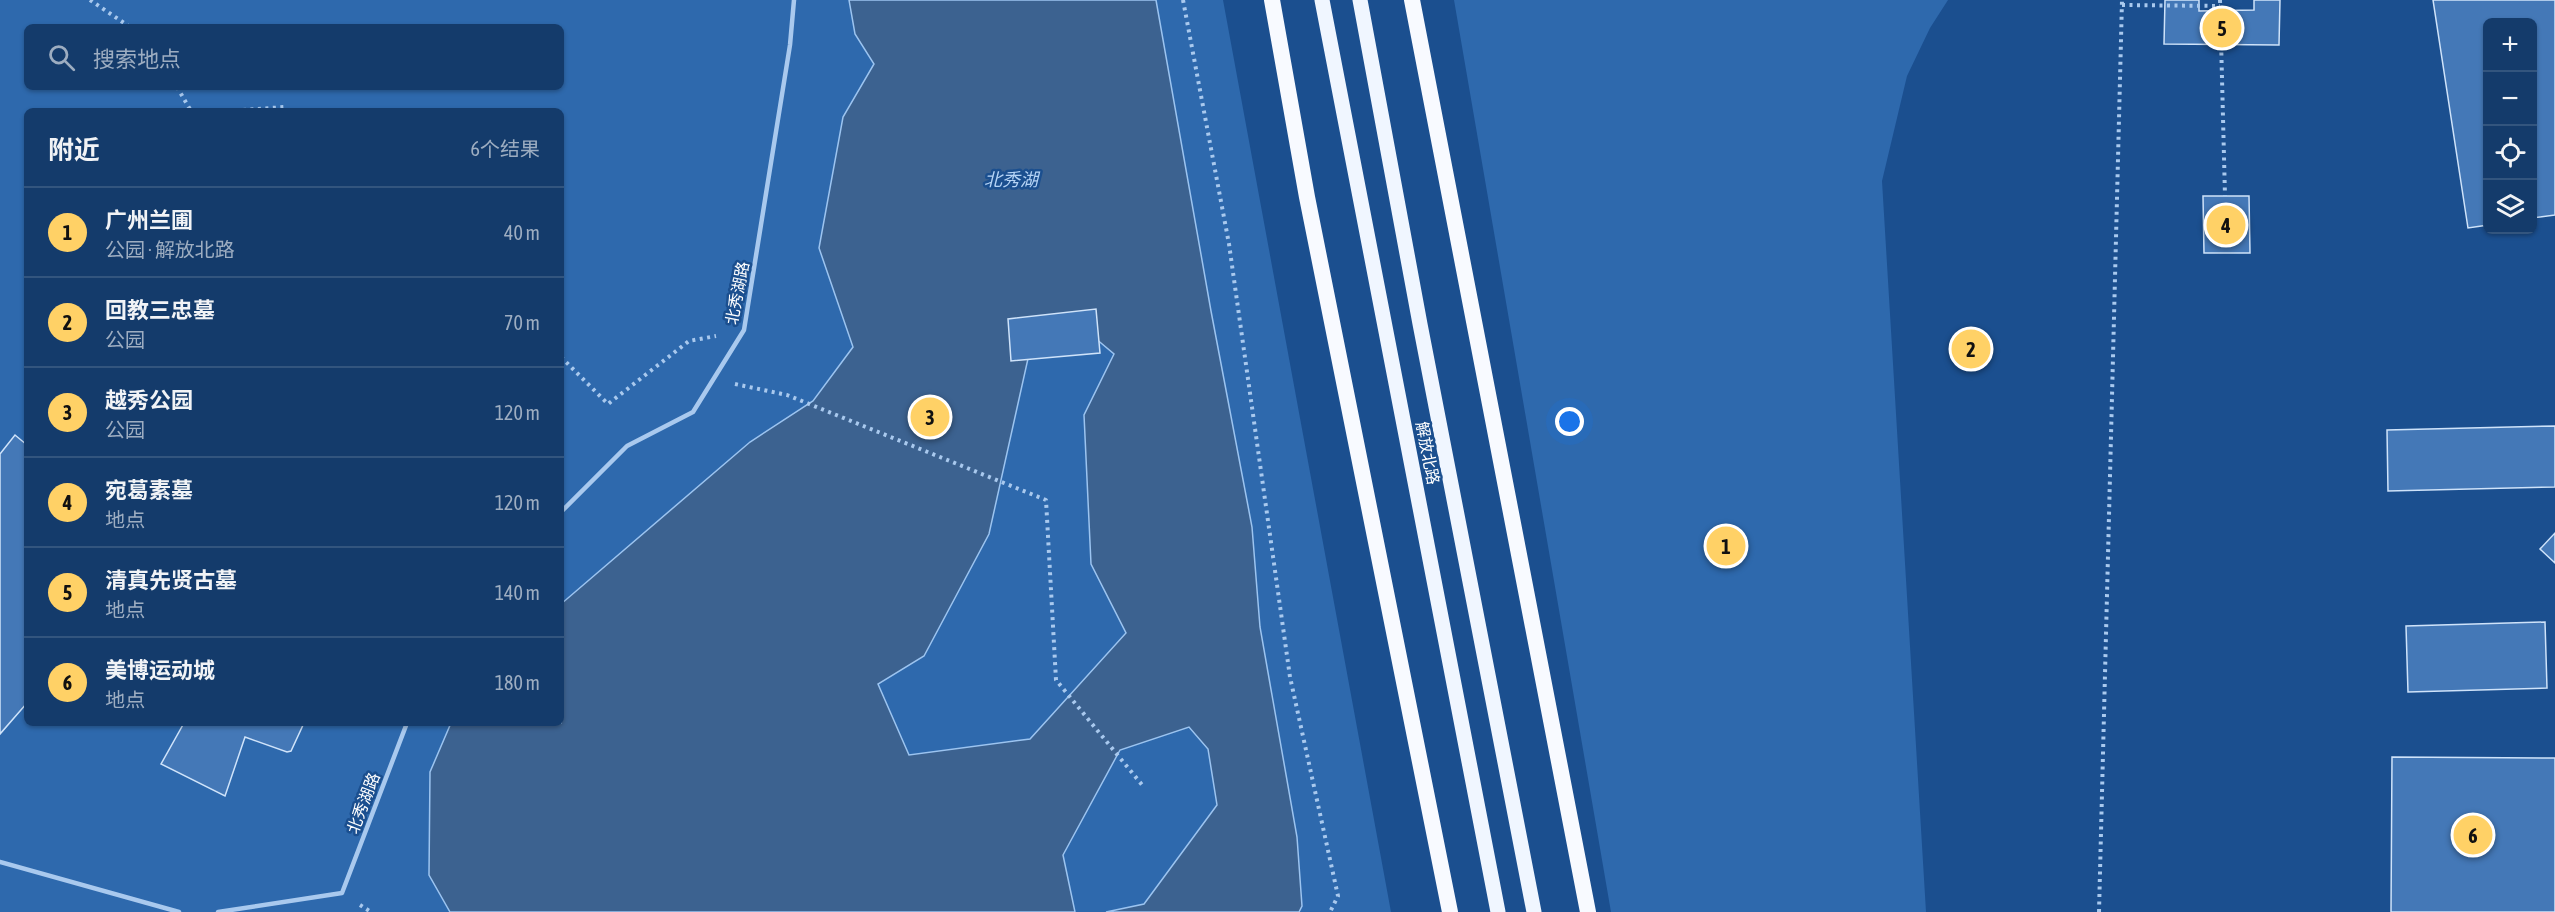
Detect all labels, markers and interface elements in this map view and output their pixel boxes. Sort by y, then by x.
pin: 5 [2202,6,2242,51]
map controls [2483,18,2537,234]
button: + [2483,18,2537,72]
search box [24,24,564,90]
icon: search [45,41,78,74]
text: 搜索地点 [93,46,181,72]
button: − [2483,72,2537,126]
button: locate [2483,126,2537,180]
text: 附近 [48,135,100,165]
text: 6个结果 [471,137,540,160]
water label: 北秀湖 [984,169,1041,190]
button: layers [2483,180,2537,234]
pin: 4 [2206,202,2246,248]
text: 广州兰圃 [105,207,193,233]
text: 1 [63,221,72,244]
text: 40 m [504,221,540,244]
text: 公园 · 解放北路 [105,238,235,261]
street label: 北秀湖路 [722,260,752,326]
text: 回教三忠墓 [105,297,215,323]
text: 2 [63,311,72,334]
text: 70 m [504,311,540,334]
pin: 2 [1952,326,1990,372]
text: 公园 [105,328,145,351]
text: 越秀公园 [105,387,193,413]
pin: 3 [910,394,950,440]
text: 3 [63,401,72,424]
text: 120 m [495,401,540,424]
your location [1555,407,1584,436]
text: 公园 [105,418,145,441]
street label: 解放北路 [1413,420,1443,486]
text: 宛葛素墓 [105,477,193,503]
text: 4 [63,491,72,514]
text: 120 m [495,491,540,514]
text: 地点 [105,508,145,531]
pin: 1 [1706,524,1746,568]
text: 清真先贤古墓 [105,567,237,593]
text: 5 [63,581,72,604]
text: 140 m [495,581,540,604]
text: 地点 [105,598,145,621]
text: 美博运动城 [105,657,215,683]
text: 6 [63,671,72,694]
text: 180 m [495,671,540,694]
text: 地点 [105,688,145,711]
street label: 北秀湖路 [343,770,383,836]
pin: 6 [2454,812,2492,858]

